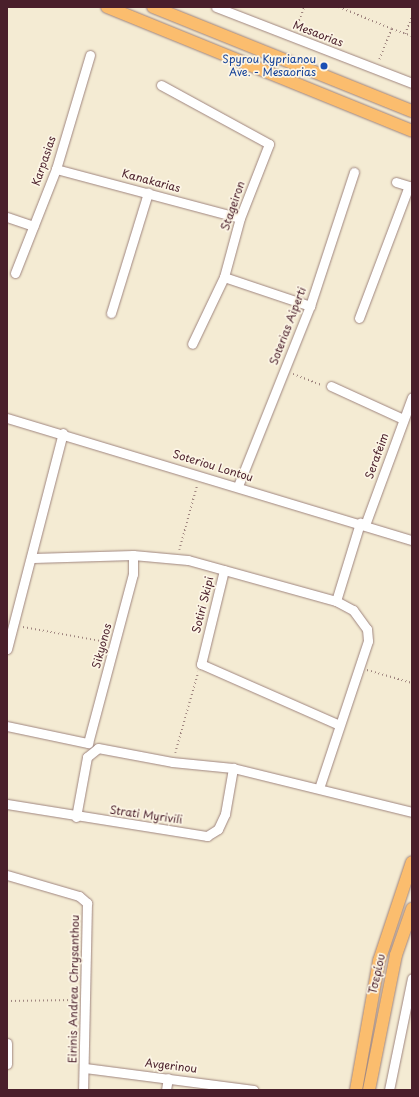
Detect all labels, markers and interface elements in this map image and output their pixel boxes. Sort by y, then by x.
street label: Mesaorias [291,18,345,50]
place label: Spyrou Kyprianou Ave. - Mesaorias [222,53,316,79]
marker: Spyrou Kyprianou Ave. - Mesaorias [319,61,329,71]
street label: Karpasias [29,134,59,188]
street label: Kanakarias [120,167,182,195]
street label: Stageiron [218,179,248,233]
street label: Soterias Aiperti [267,285,309,367]
street label: Serafeim [363,431,391,481]
street label: Soteriou Lontou [171,447,255,485]
street label: Sotiri Skipi [190,575,216,635]
street label: Sikyonos [90,622,114,670]
street label: Strati Myrivili [109,803,183,827]
street label: Eirinis Andrea Chrysanthou [66,915,82,1063]
street label: Τσερίου [366,953,388,995]
street label: Avgerinou [144,1056,198,1076]

